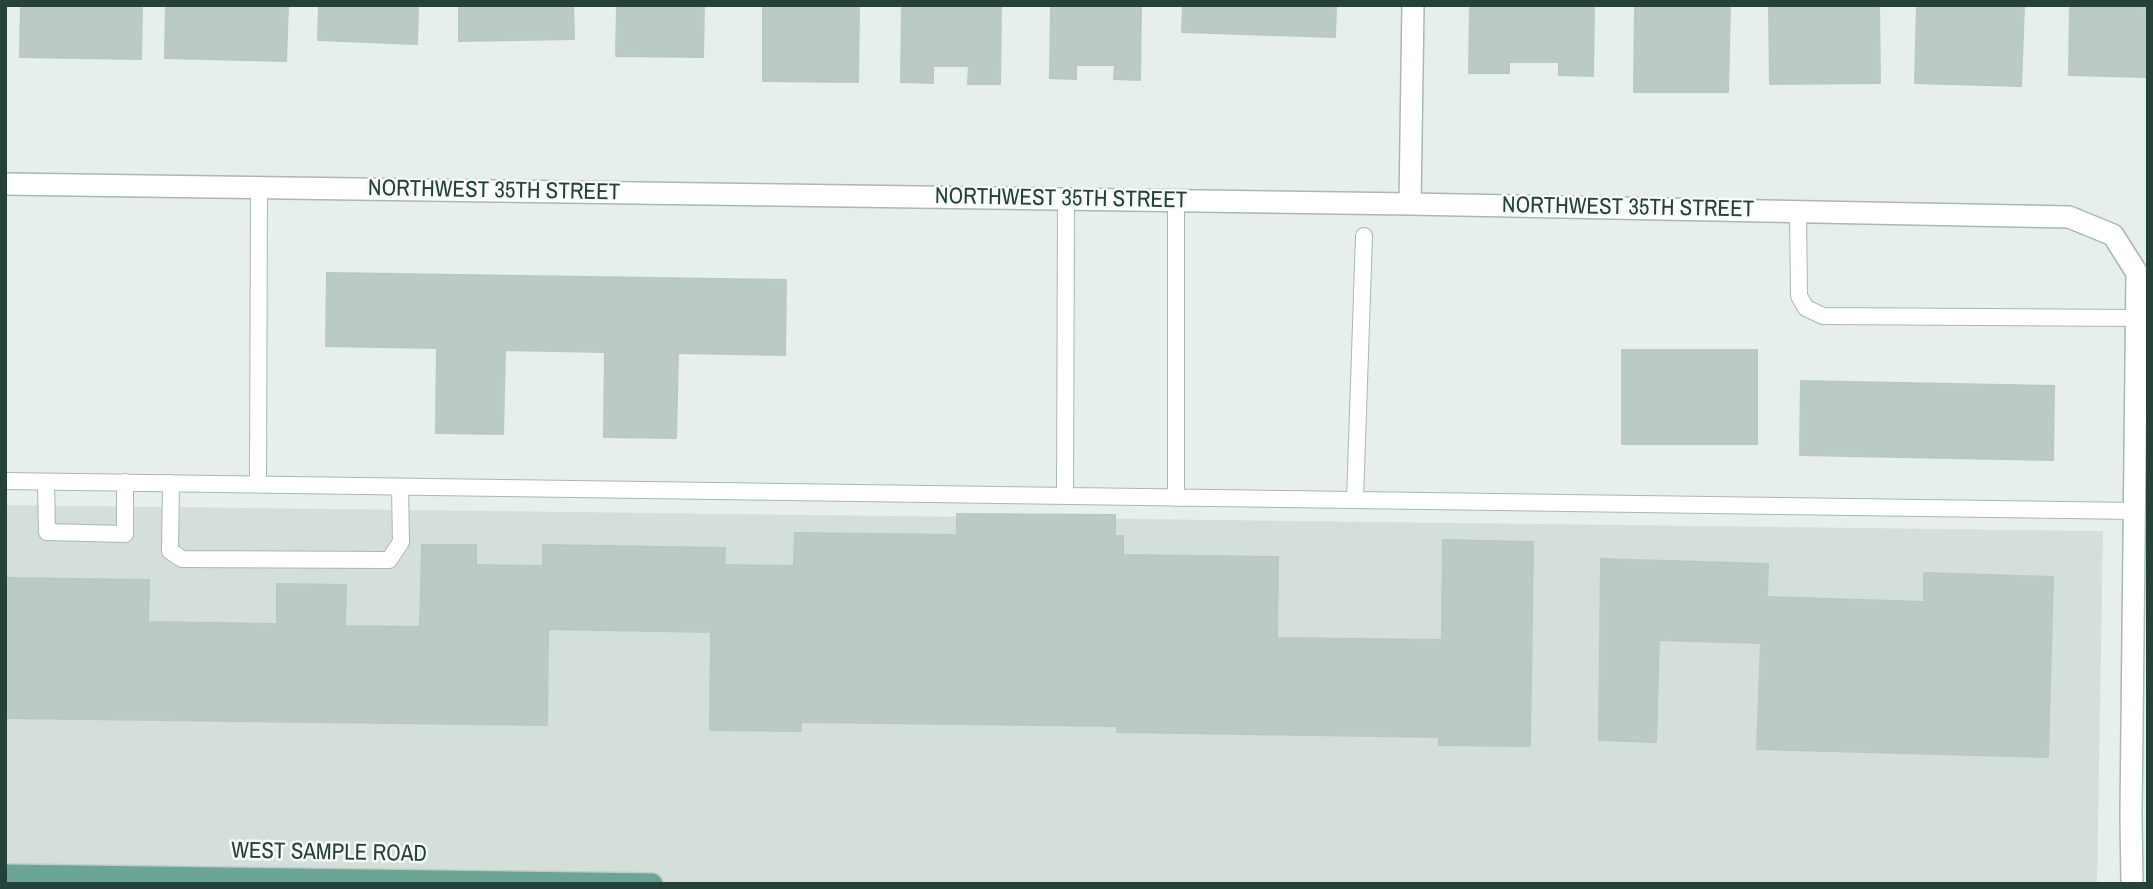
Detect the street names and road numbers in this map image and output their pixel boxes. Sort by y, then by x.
street label: NORTHWEST 35TH STREET [368,175,620,207]
street label: NORTHWEST 35TH STREET [935,183,1187,215]
street label: NORTHWEST 35TH STREET [1502,192,1754,224]
street label: WEST SAMPLE ROAD [231,837,427,869]

